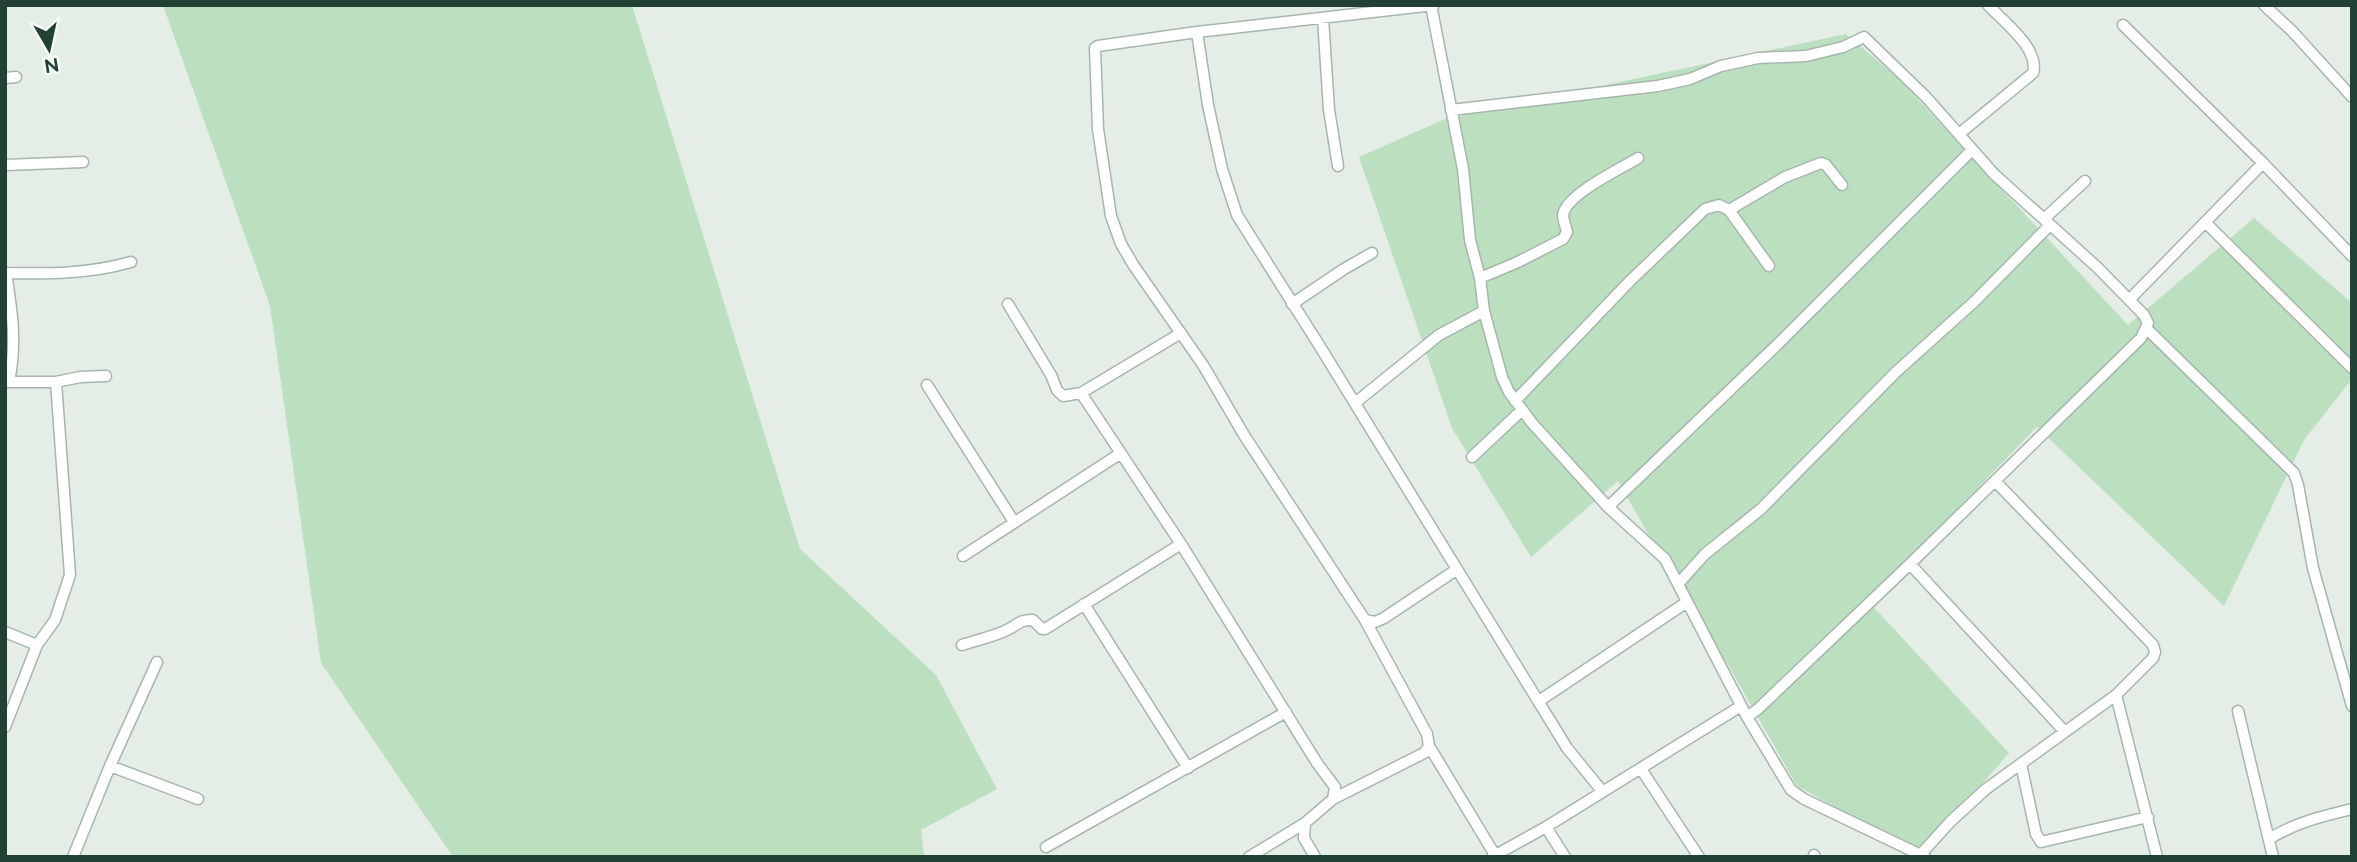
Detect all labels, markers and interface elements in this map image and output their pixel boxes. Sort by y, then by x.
north arrow [14,14,84,84]
text: N [43,54,61,78]

